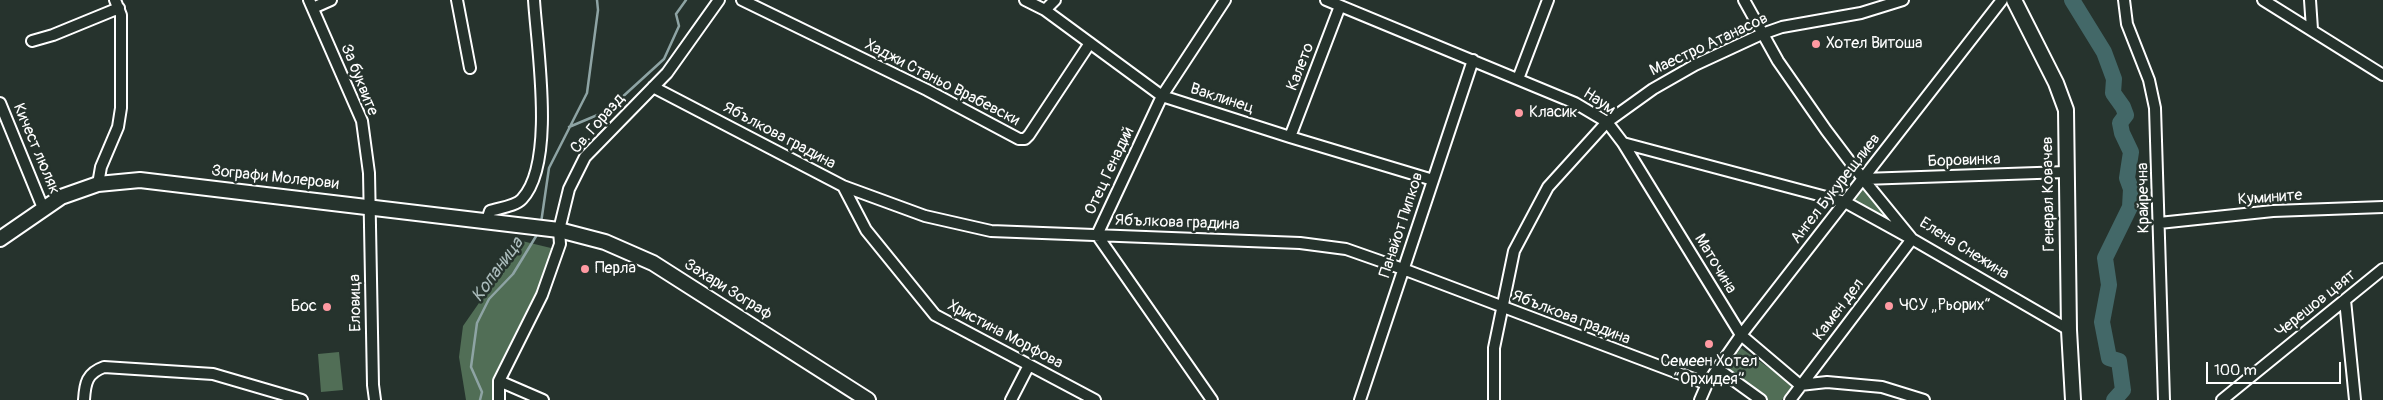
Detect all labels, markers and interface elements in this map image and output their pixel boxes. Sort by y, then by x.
street label: Маестро Атанасов [1647,9,1771,81]
place label: Хотел Витоша [1826,34,1923,54]
street label: Хаджи Станьо Врабевски [861,36,1023,130]
marker: Хотел Витоша [1810,38,1822,50]
street label: Калето [1283,40,1319,94]
street label: За буквите [336,41,382,119]
street label: Ваклинец [1188,80,1256,118]
street label: Наум [1579,84,1619,120]
street label: Св. Горазд [567,90,629,158]
street label: Ябълкова градина [719,98,839,174]
street label: Кичест люляк [8,101,64,197]
place label: Класик [1529,103,1578,123]
marker: Класик [1513,107,1525,119]
street label: Отец Генадий [1081,124,1139,218]
street label: Ангел Букурещлиев [1787,130,1885,248]
street label: Генерал Ковачев [2038,136,2060,252]
street label: Боровинка [1927,150,2001,172]
street label: Зографи Молерови [210,162,340,194]
street label: Крайречна [2134,162,2154,234]
street label: Панайот Пипков [1376,170,1428,280]
street label: Кумините [2237,186,2303,210]
street label: Ябълкова градина [1114,211,1240,235]
street label: Елена Снежина [1916,214,2012,284]
street label: Маточина [1690,231,1740,297]
water label: Копаница [467,234,529,306]
street label: Захари Зограф [680,255,776,325]
place label: Перла [595,259,636,279]
marker: Перла [579,263,591,275]
street label: Черешов цвят [2272,266,2360,342]
street label: Еловица [346,274,366,332]
street label: Камен дел [1810,275,1868,345]
street label: Ябълкова градина [1509,287,1633,349]
street label: Христина Морфова [944,296,1066,374]
place label: ЧСУ „Рьорих“ [1899,296,1991,316]
place label: Бос [291,297,317,317]
marker: ЧСУ „Рьорих“ [1883,300,1895,312]
marker: Бос [321,301,333,313]
marker: Семеен Хотел “Орхидея” [1703,338,1715,350]
place label: Семеен Хотел “Орхидея” [1660,352,1758,390]
scale bar [2208,352,2343,384]
text: 100 m [2214,361,2257,380]

